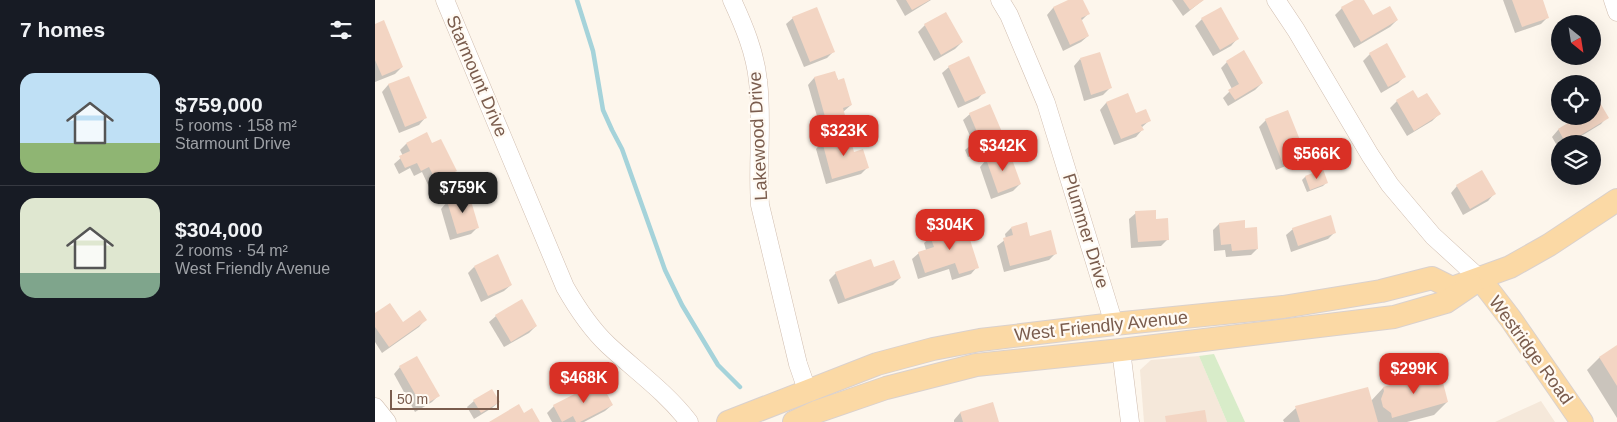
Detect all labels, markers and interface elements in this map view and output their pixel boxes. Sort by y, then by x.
street label: Starmount Drive [442,12,512,140]
north arrow [1551,15,1601,65]
map controls [1551,15,1601,185]
icon: filters [327,16,355,44]
text: 7 homes [20,18,105,41]
street label: Lakewood Drive [745,71,771,201]
button: locate [1551,75,1601,125]
icon: home [60,93,120,153]
text: $759,000 [175,93,263,116]
pin: $323K [809,114,879,157]
text: 5 rooms · 158 m² [175,117,297,134]
text: $323K [820,122,868,139]
pin: $342K [968,130,1038,172]
text: Starmount Drive [175,135,291,152]
button: layers [1551,135,1601,185]
text: $342K [979,137,1027,154]
pin: $566K [1282,138,1352,180]
text: $566K [1293,145,1341,162]
street label: Plummer Drive [1059,171,1113,291]
pin: $759K [428,172,498,214]
text: $759K [439,179,487,196]
pin: $304K [915,208,985,251]
text: $304K [926,216,974,233]
icon: home [60,218,120,278]
text: $304,000 [175,218,263,241]
text: 2 rooms · 54 m² [175,242,288,259]
text: West Friendly Avenue [175,260,330,277]
street label: Westridge Road [1485,292,1577,408]
street label: West Friendly Avenue [1013,307,1189,345]
pin: $299K [1379,352,1449,395]
text: $299K [1390,360,1438,377]
pin: $468K [549,362,619,404]
text: $468K [560,369,608,386]
scale bar [390,387,499,410]
text: 50 m [397,391,428,407]

